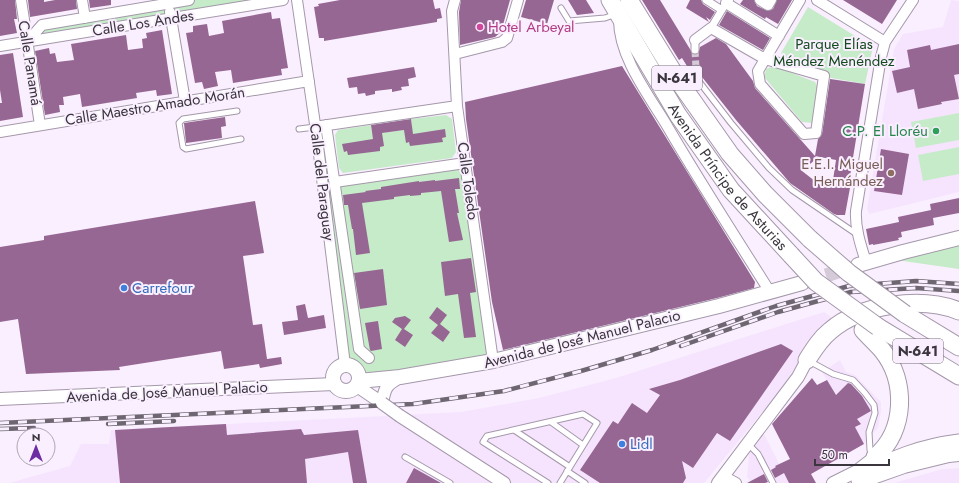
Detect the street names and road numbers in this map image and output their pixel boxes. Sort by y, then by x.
street label: Calle Los Andes [91,4,195,42]
street label: Calle Panamá [12,19,48,107]
road number: N-641 [652,66,702,90]
street label: Calle Maestro Amado Morán [64,81,246,131]
street label: Avenida Príncipe de Asturias [662,99,793,255]
street label: Calle del Paraguay [304,122,340,242]
street label: Calle Toledo [452,141,484,221]
street label: Avenida de José Manuel Palacio [481,304,683,374]
road number: N-641 [893,339,943,363]
street label: Avenida de José Manuel Palacio [66,376,268,408]

